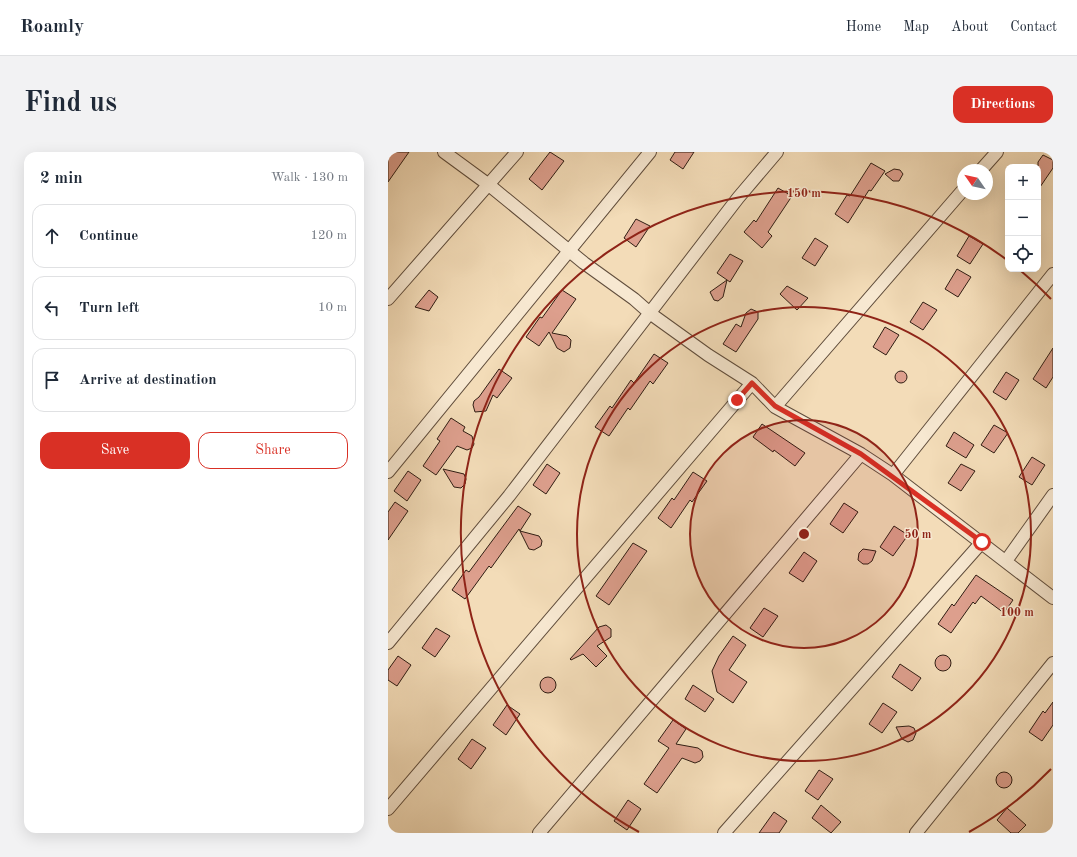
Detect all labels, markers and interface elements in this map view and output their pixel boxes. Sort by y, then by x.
text: Roamly [20,18,84,37]
text: Home [846,20,881,34]
text: Map [903,20,929,34]
text: About [951,20,988,34]
text: Contact [1010,20,1057,34]
button: Directions [953,86,1053,123]
text: Find us [24,90,117,118]
north arrow [957,164,993,200]
map controls [1005,164,1041,272]
button: + [1005,164,1041,200]
text: 2 min [40,170,83,187]
text: Walk · 130 m [271,171,348,184]
text: 150 m [787,187,821,200]
button: − [1005,200,1041,236]
icon: ahead [41,225,63,247]
text: Continue [79,229,138,244]
text: 120 m [310,229,347,242]
button: locate [1005,236,1041,272]
icon: left [41,297,63,319]
text: Turn left [79,301,139,316]
text: 10 m [318,301,347,314]
icon: arrive [41,369,63,391]
text: Arrive at destination [79,373,217,388]
route end [728,391,746,409]
button: Save [40,432,190,469]
button: Share [198,432,348,469]
centre of rings [797,527,811,541]
text: 50 m [905,528,932,541]
route start [973,533,991,551]
text: 100 m [1000,607,1034,619]

